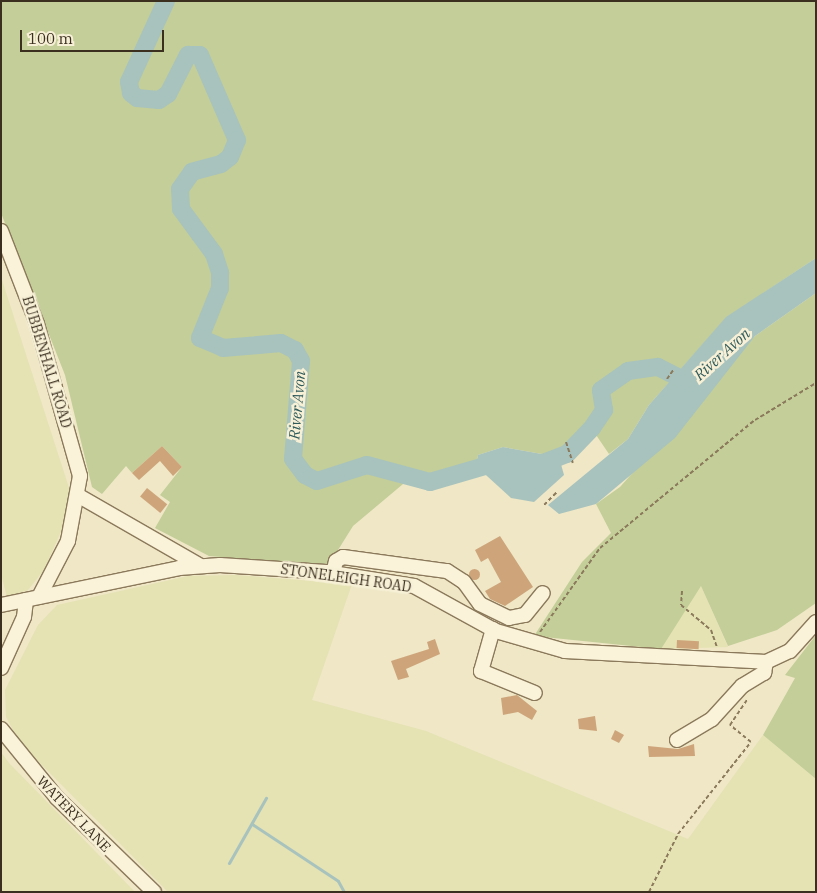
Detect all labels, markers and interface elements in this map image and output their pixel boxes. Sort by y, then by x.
scale bar [22,20,166,52]
text: 100 m [28,29,73,48]
street label: BUBBENHALL ROAD [19,294,75,430]
water label: River Avon [690,324,754,384]
water label: River Avon [285,370,309,440]
street label: STONELEIGH ROAD [280,561,412,595]
street label: WATERY LANE [34,773,114,855]

